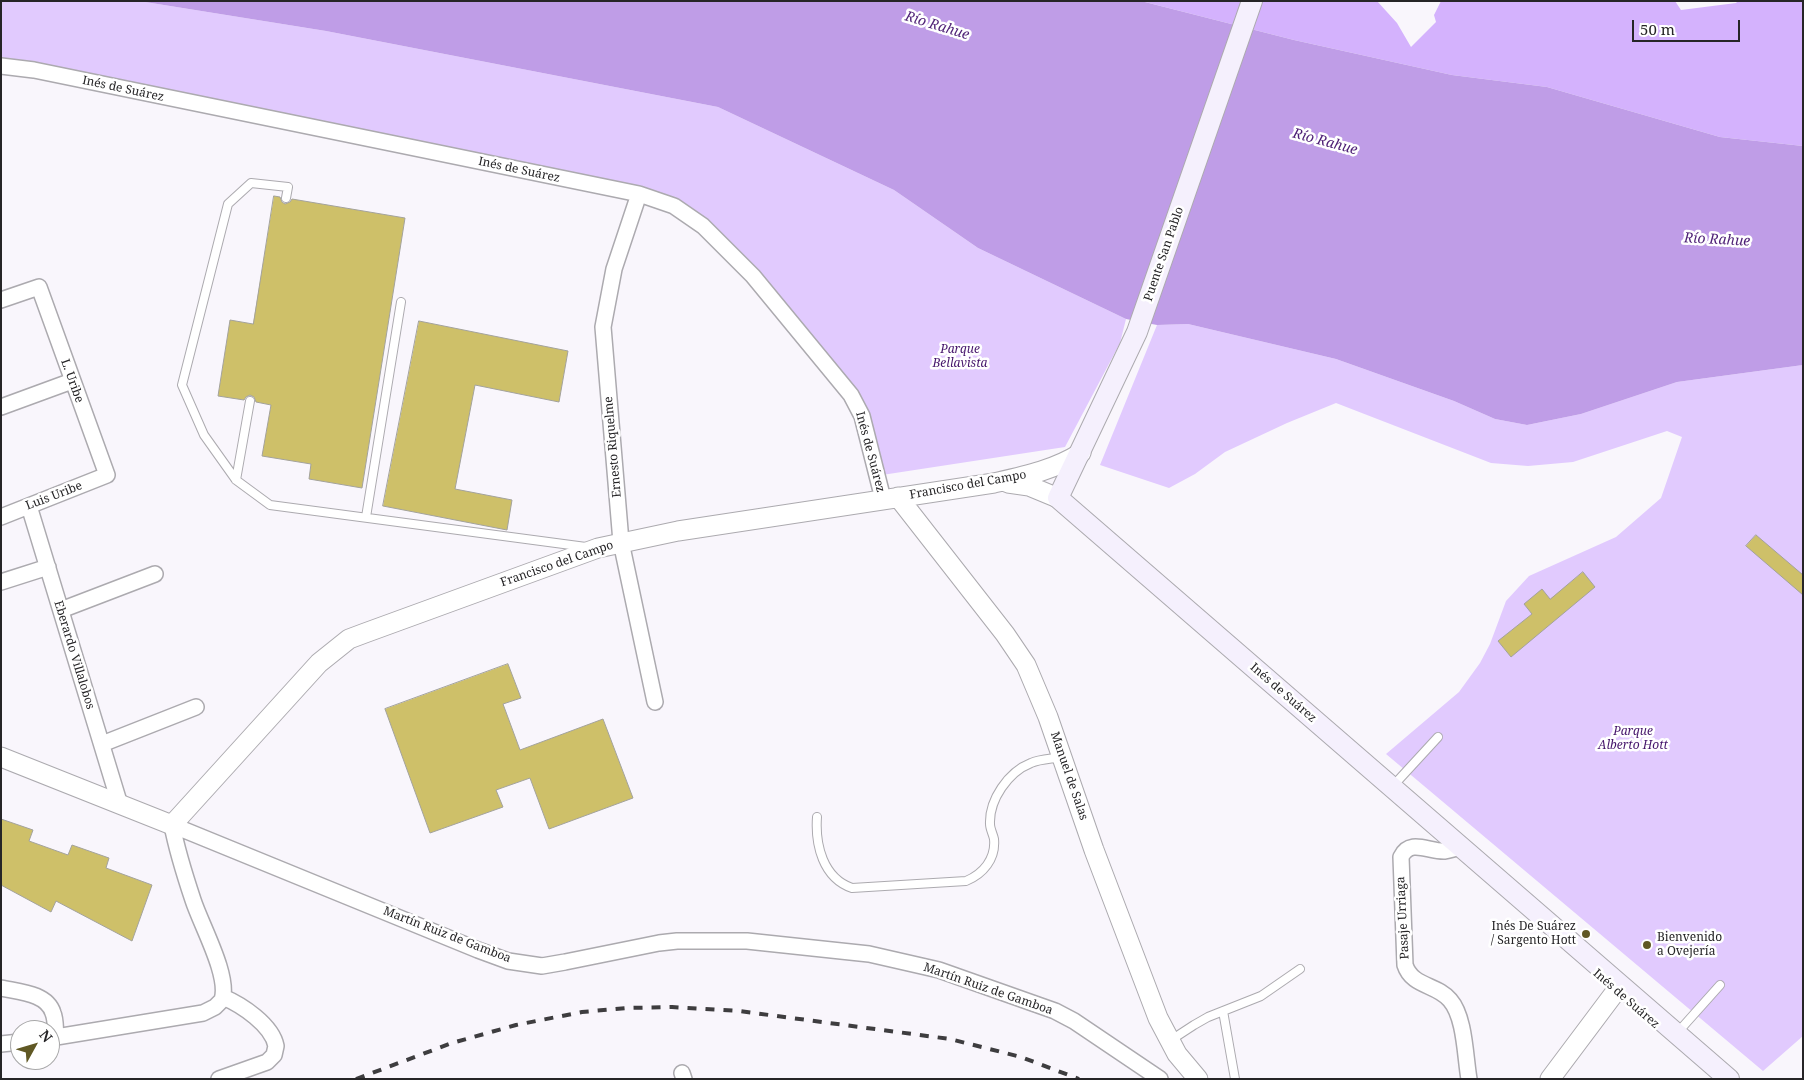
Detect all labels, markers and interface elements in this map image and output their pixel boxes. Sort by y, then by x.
water label: Río Rahue [903,8,971,44]
scale bar [1634,10,1742,42]
text: 50 m [1640,19,1675,39]
street label: Inés de Suárez [81,73,165,105]
water label: Río Rahue [1291,125,1359,159]
street label: Inés de Suárez [477,154,561,186]
street label: Puente San Pablo [1141,205,1187,303]
water label: Río Rahue [1683,230,1751,250]
park label: Parque Bellavista [932,343,988,371]
street label: L. Uribe [57,357,87,405]
street label: Ernesto Riquelme [601,396,625,498]
street label: Inés de Suárez [852,410,888,494]
street label: Francisco del Campo [908,468,1028,502]
street label: Luis Uribe [24,479,84,513]
street label: Francisco del Campo [499,538,615,590]
street label: Eberardo Villalobos [51,599,97,711]
street label: Inés de Suárez [1247,660,1319,726]
park label: Parque Alberto Hott [1598,725,1668,753]
street label: Manuel de Salas [1047,730,1091,822]
street label: Pasaje Urriaga [1394,876,1412,960]
street label: Martín Ruiz de Gamboa [381,904,513,966]
place label: Inés De Suárez / Sargento Hott [1491,920,1576,948]
marker: Inés De Suárez / Sargento Hott [1580,928,1592,940]
place label: Bienvenido a Ovejería [1657,931,1722,959]
marker: Bienvenido a Ovejería [1641,939,1653,951]
street label: Martín Ruiz de Gamboa [921,960,1055,1018]
street label: Inés de Suárez [1590,966,1662,1032]
north arrow [10,1020,60,1070]
text: N [35,1026,57,1046]

